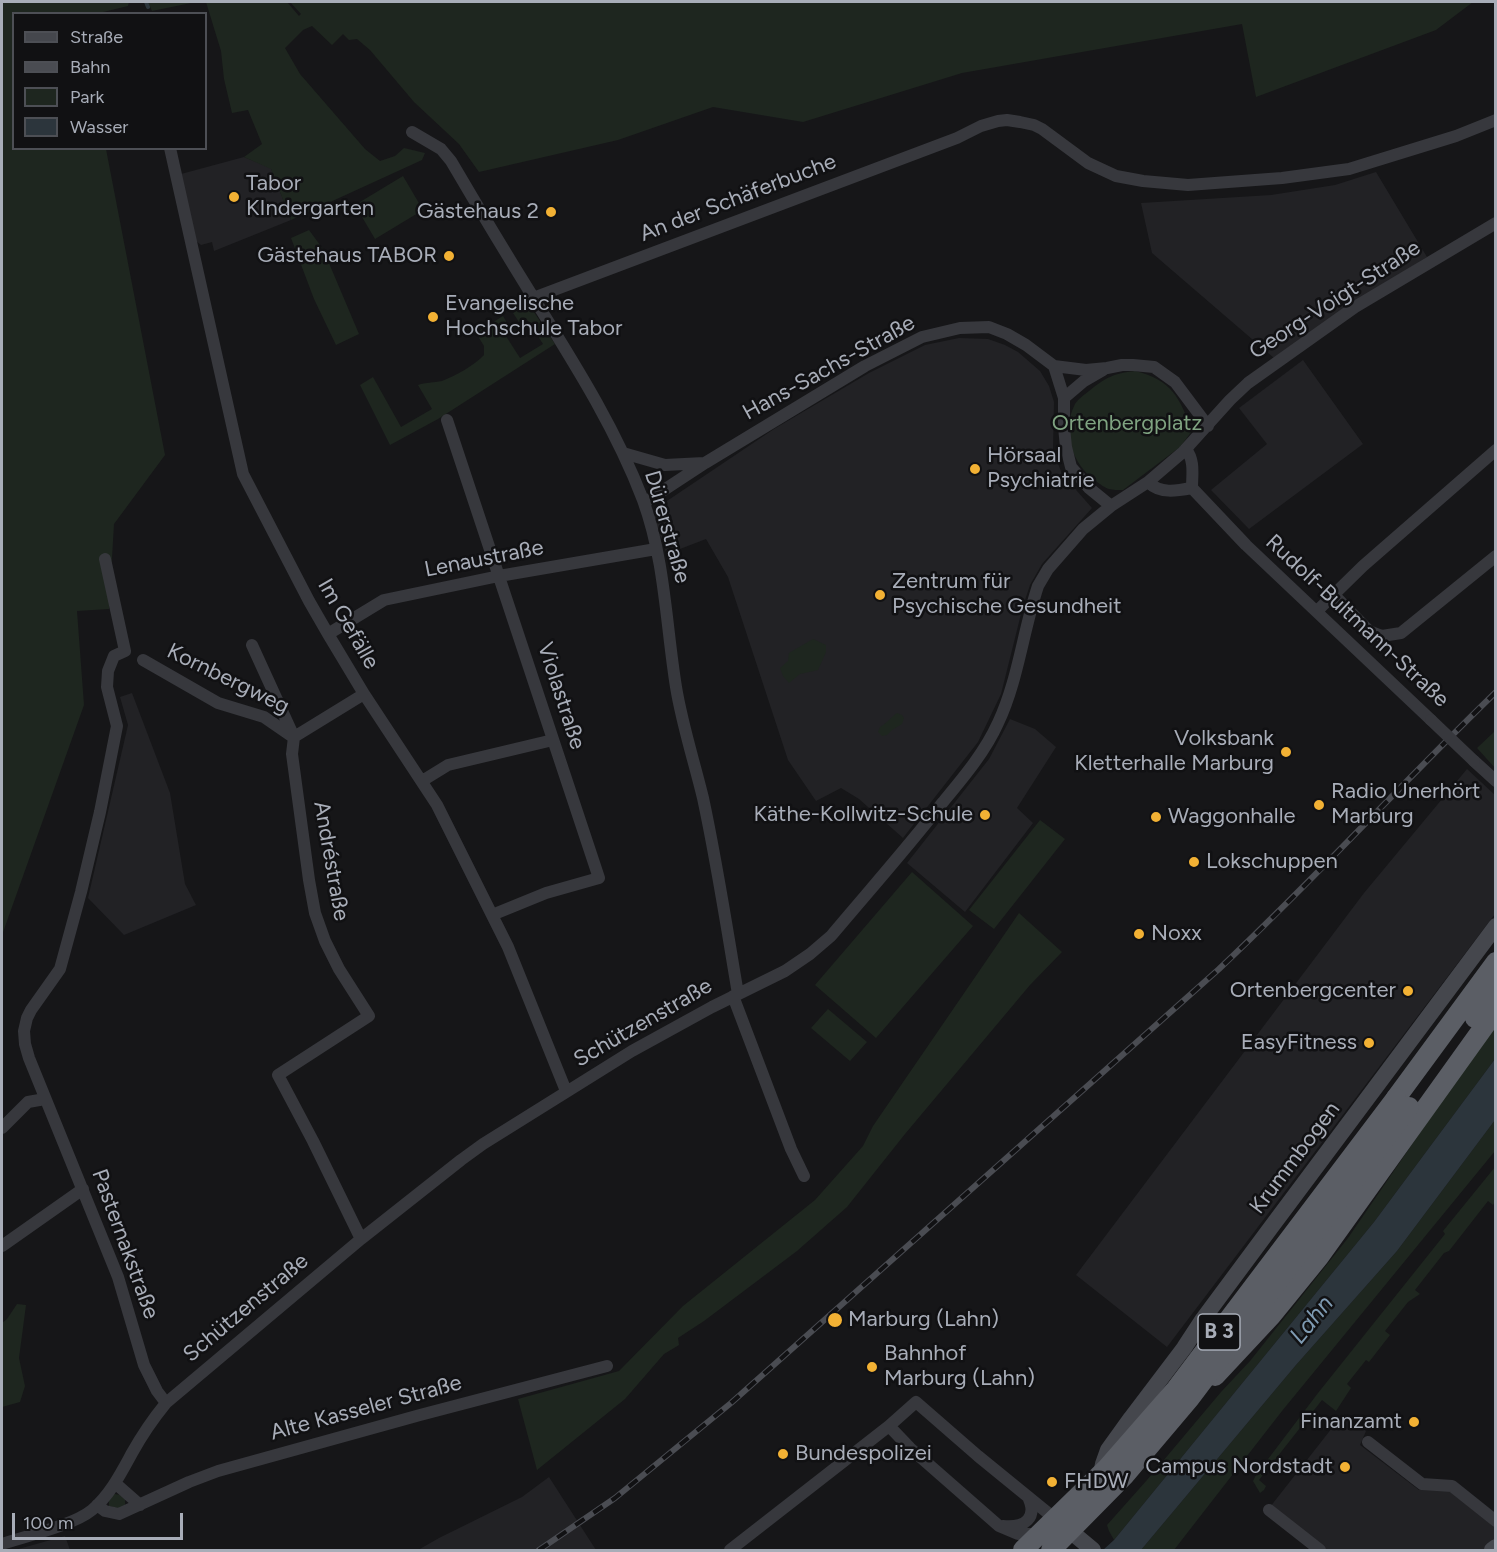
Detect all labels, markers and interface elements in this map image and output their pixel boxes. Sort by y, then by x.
legend [12,12,207,150]
text: Straße [70,26,123,48]
text: Bahn [70,56,110,78]
text: Park [70,86,104,108]
text: Wasser [70,116,128,138]
street label: An der Schäferbuche [636,148,840,248]
place label: Tabor KIndergarten [246,171,374,222]
marker: Tabor KIndergarten [227,190,241,204]
place label: Gästehaus 2 [417,199,539,225]
marker: Gästehaus 2 [544,205,558,219]
street label: Georg-Voigt-Straße [1245,235,1425,365]
place label: Gästehaus TABOR [257,243,437,269]
marker: Gästehaus TABOR [442,249,456,263]
place label: Evangelische Hochschule Tabor [445,291,623,342]
marker: Evangelische Hochschule Tabor [426,310,440,324]
street label: Hans-Sachs-Straße [738,310,920,426]
park label: Ortenbergplatz [1052,411,1202,437]
place label: Hörsaal Psychiatrie [987,443,1095,494]
marker: Hörsaal Psychiatrie [968,462,982,476]
street label: Dürerstraße [638,468,696,586]
street label: Rudolf-Bultmann-Straße [1260,529,1454,713]
street label: Lenaustraße [422,535,546,583]
place label: Zentrum für Psychische Gesundheit [892,569,1122,620]
street label: Im Gefälle [312,574,384,674]
marker: Zentrum für Psychische Gesundheit [873,588,887,602]
street label: Kornbergweg [162,638,294,720]
street label: Violastraße [531,639,591,753]
place label: Volksbank Kletterhalle Marburg [1074,726,1274,778]
marker: Volksbank Kletterhalle Marburg [1279,745,1293,759]
place label: Radio Unerhört Marburg [1331,779,1480,830]
marker: Radio Unerhört Marburg [1312,798,1326,812]
street label: Andréstraße [307,799,355,923]
place label: Käthe-Kollwitz-Schule [753,802,973,828]
place label: Waggonhalle [1168,804,1295,830]
marker: Käthe-Kollwitz-Schule [978,808,992,822]
marker: Waggonhalle [1149,810,1163,824]
place label: Lokschuppen [1206,849,1338,875]
marker: Lokschuppen [1187,855,1201,869]
place label: Noxx [1151,921,1202,947]
marker: Noxx [1132,927,1146,941]
street label: Schützenstraße [569,973,717,1073]
place label: Ortenbergcenter [1230,978,1396,1004]
marker: Ortenbergcenter [1401,984,1415,998]
place label: EasyFitness [1241,1030,1357,1056]
marker: EasyFitness [1362,1036,1376,1050]
street label: Krummbogen [1244,1097,1346,1219]
street label: Pasternakstraße [86,1165,164,1323]
street label: Schützenstraße [178,1248,314,1368]
water label: Lahn [1284,1290,1340,1350]
place label: Marburg (Lahn) [848,1307,999,1333]
marker: Marburg (Lahn) [826,1311,844,1329]
road number: B 3 [1198,1314,1240,1350]
place label: Bahnhof Marburg (Lahn) [884,1341,1035,1392]
marker: Bahnhof Marburg (Lahn) [865,1360,879,1374]
street label: Alte Kasseler Straße [267,1370,465,1446]
place label: Finanzamt [1300,1409,1402,1435]
marker: Finanzamt [1407,1415,1421,1429]
place label: Bundespolizei [795,1441,932,1467]
marker: Bundespolizei [776,1447,790,1461]
place label: Campus Nordstadt [1145,1454,1333,1480]
marker: Campus Nordstadt [1338,1460,1352,1474]
place label: FHDW [1064,1469,1129,1495]
marker: FHDW [1045,1475,1059,1489]
scale bar [15,1501,186,1539]
text: 100 m [23,1512,73,1534]

